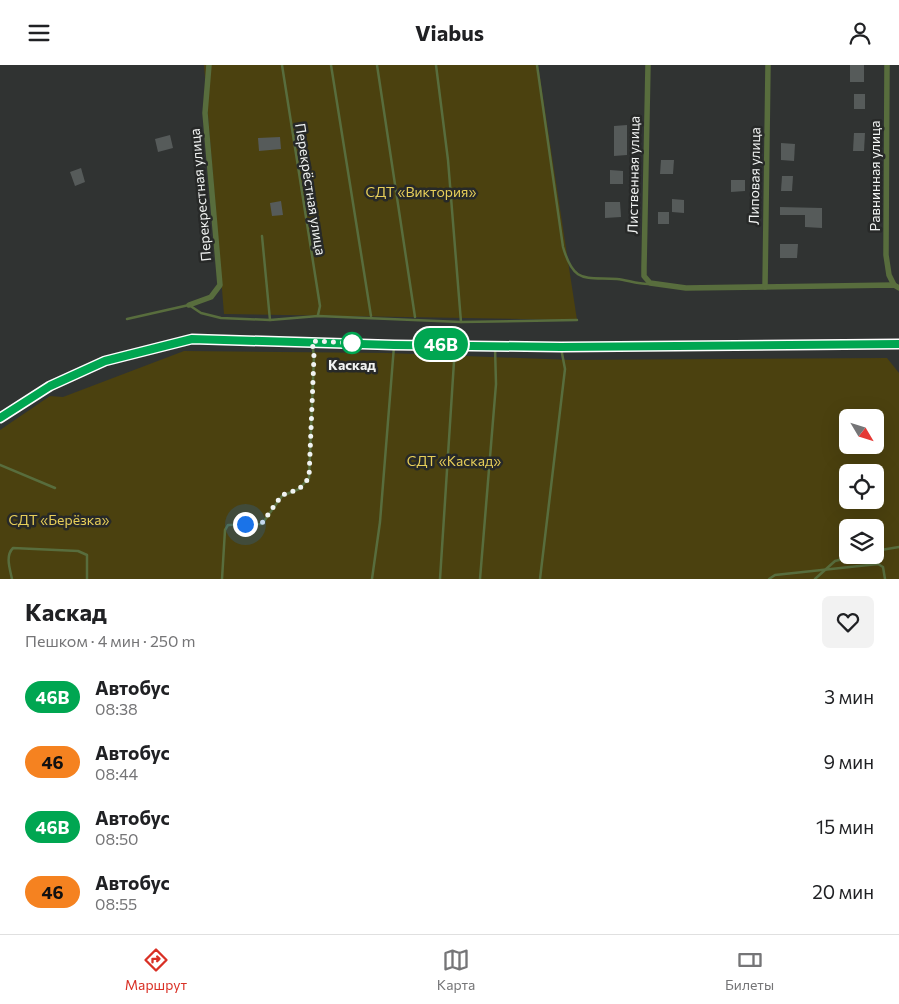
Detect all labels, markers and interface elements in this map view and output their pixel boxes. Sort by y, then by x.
icon: menu [25,19,53,47]
text: Viabus [415,19,484,46]
icon: person [846,19,874,47]
street label: Лиственная улица [623,116,643,234]
street label: Равнинная улица [866,120,883,232]
street label: Перекрёстная улица [292,122,330,256]
street label: Липовая улица [745,127,763,225]
street label: Перекрестная улица [186,128,214,262]
park label: СДТ «Виктория» [366,183,476,200]
line badge: 46В [412,328,470,360]
marker: Каскад [341,332,363,354]
text: 46В [424,333,458,355]
place label: Каскад [328,356,376,373]
north arrow [839,409,884,454]
map controls [839,409,884,564]
park label: СДТ «Каскад» [407,452,501,469]
button: locate [839,464,884,509]
park label: СДТ «Берёзка» [8,511,110,528]
your location [233,512,258,537]
button: layers [839,519,884,564]
button: heart [822,596,874,648]
text: Каскад [25,597,107,626]
text: Пешком · 4 мин · 250 m [25,631,195,650]
text: Автобус [95,676,170,699]
text: 3 мин [824,685,874,708]
text: 46В [35,686,70,708]
text: 08:38 [95,699,138,718]
text: Автобус [95,741,170,764]
text: 9 мин [824,750,874,773]
text: 46 [41,751,64,773]
text: 08:44 [95,764,138,783]
text: Автобус [95,806,170,829]
text: 15 мин [816,815,874,838]
text: 46В [35,816,70,838]
text: 08:50 [95,829,139,848]
text: Автобус [95,871,170,894]
text: 20 мин [812,880,874,903]
text: 46 [41,881,64,903]
text: 08:55 [95,894,137,913]
tab: Маршрут [125,946,187,993]
tab: Карта [437,946,475,993]
tab: Билеты [725,946,774,993]

